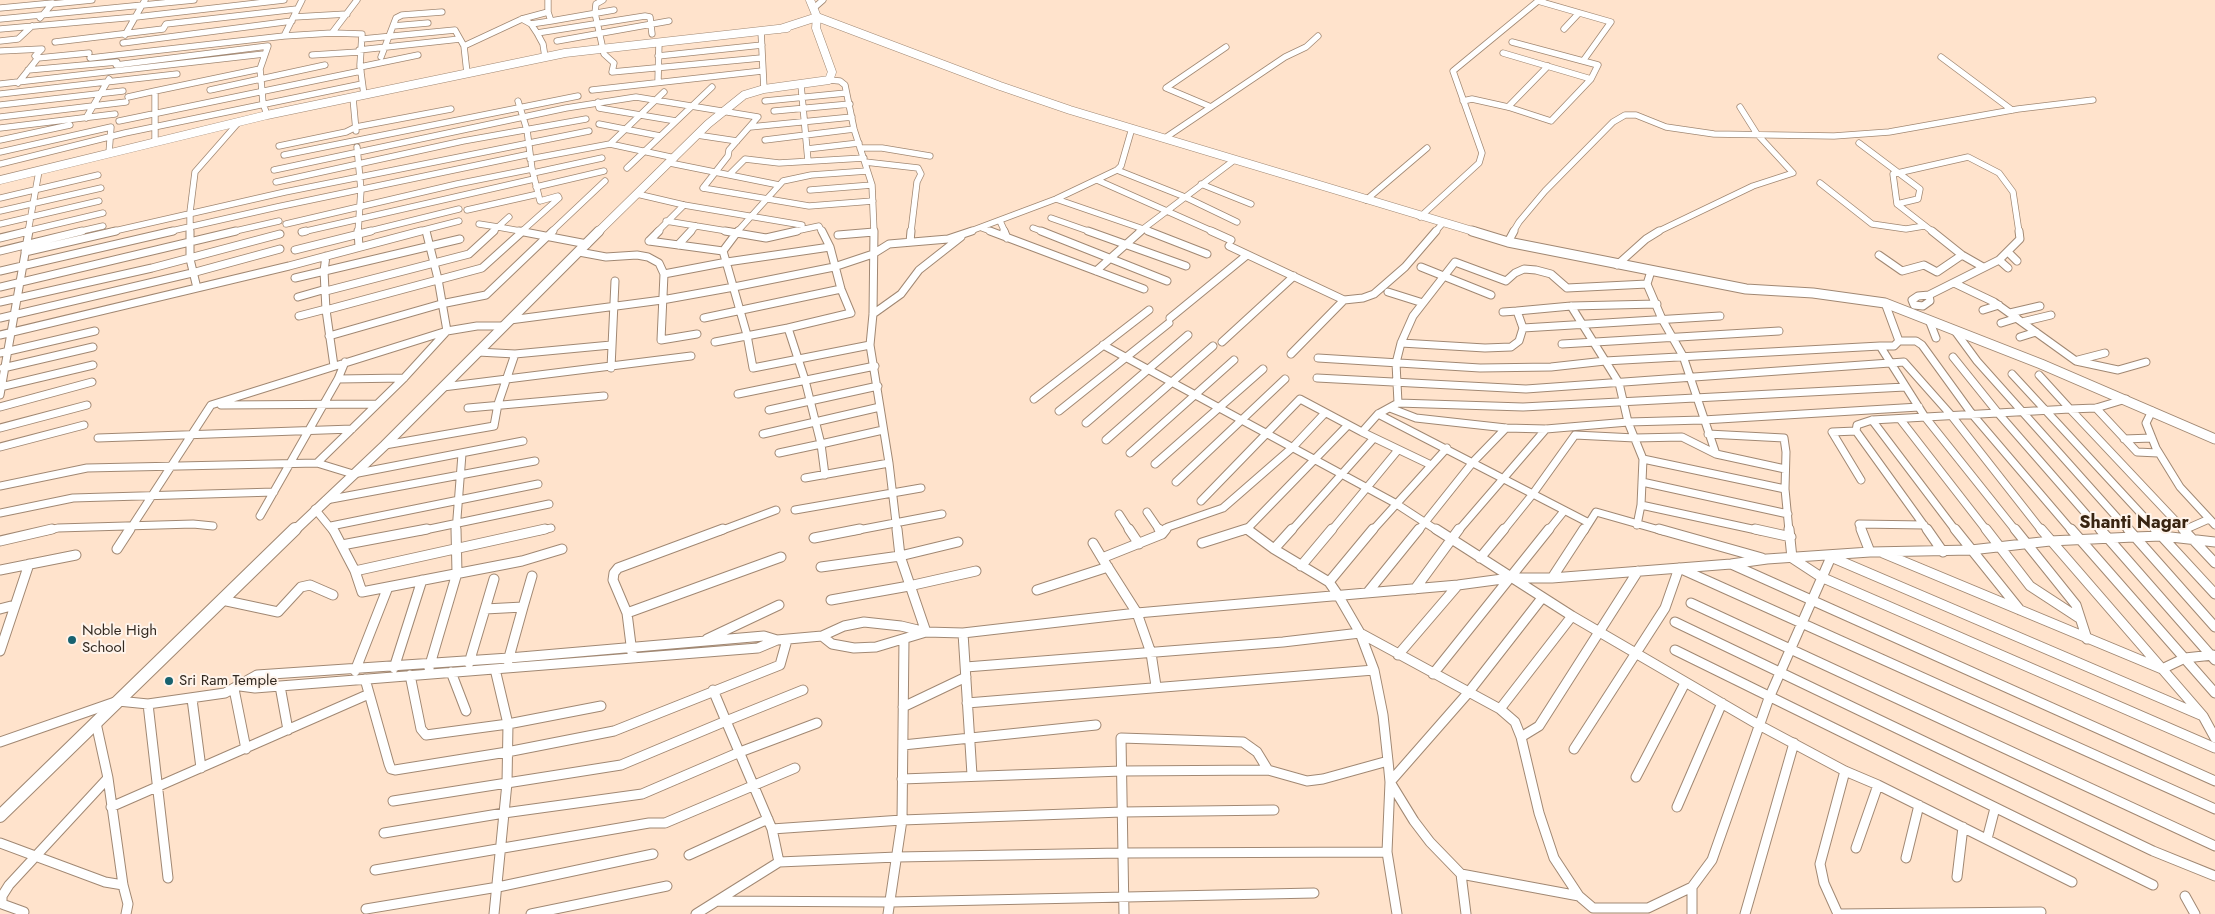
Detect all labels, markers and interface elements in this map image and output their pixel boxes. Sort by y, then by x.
district label: Shanti Nagar [2079,513,2189,535]
place label: Noble High School [82,622,157,657]
marker: Noble High School [66,634,78,646]
place label: Sri Ram Temple [179,672,277,690]
marker: Sri Ram Temple [163,675,175,687]

